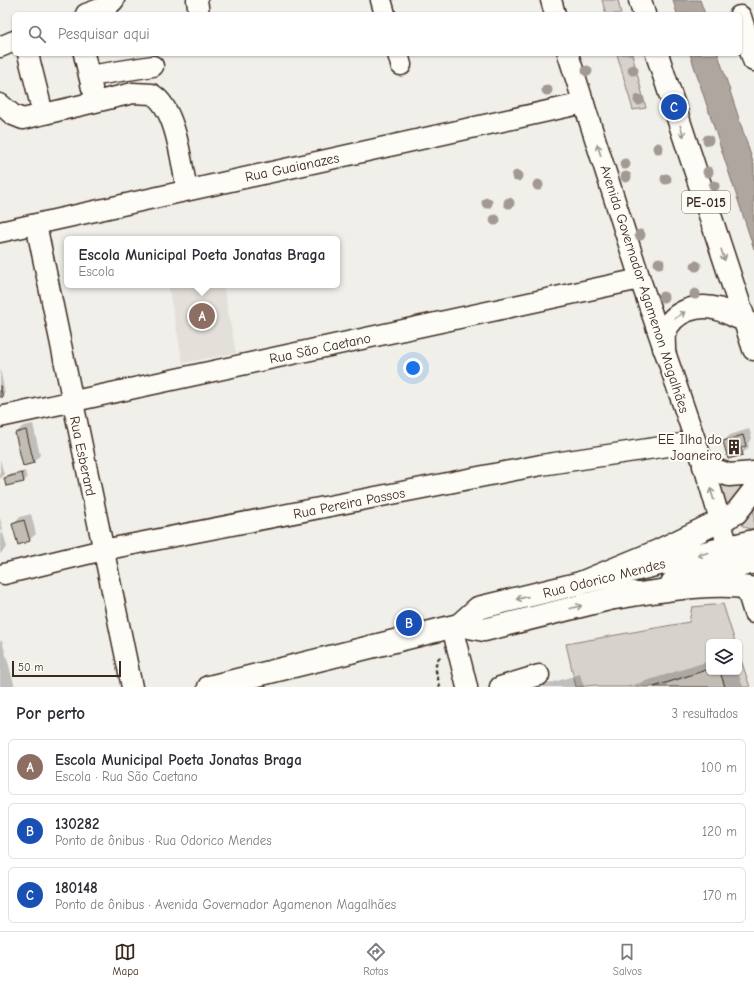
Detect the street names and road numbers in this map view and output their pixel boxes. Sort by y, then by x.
street label: Rua Guaianazes [244,149,341,186]
street label: Avenida Governador Agamenon Magalhães [596,163,693,415]
road number: PE-015 [682,191,730,213]
street label: Rua São Caetano [268,329,372,368]
street label: Rua Esberard [66,415,99,498]
street label: Rua Pereira Passos [292,484,407,523]
street label: Rua Odorico Mendes [541,555,667,602]

